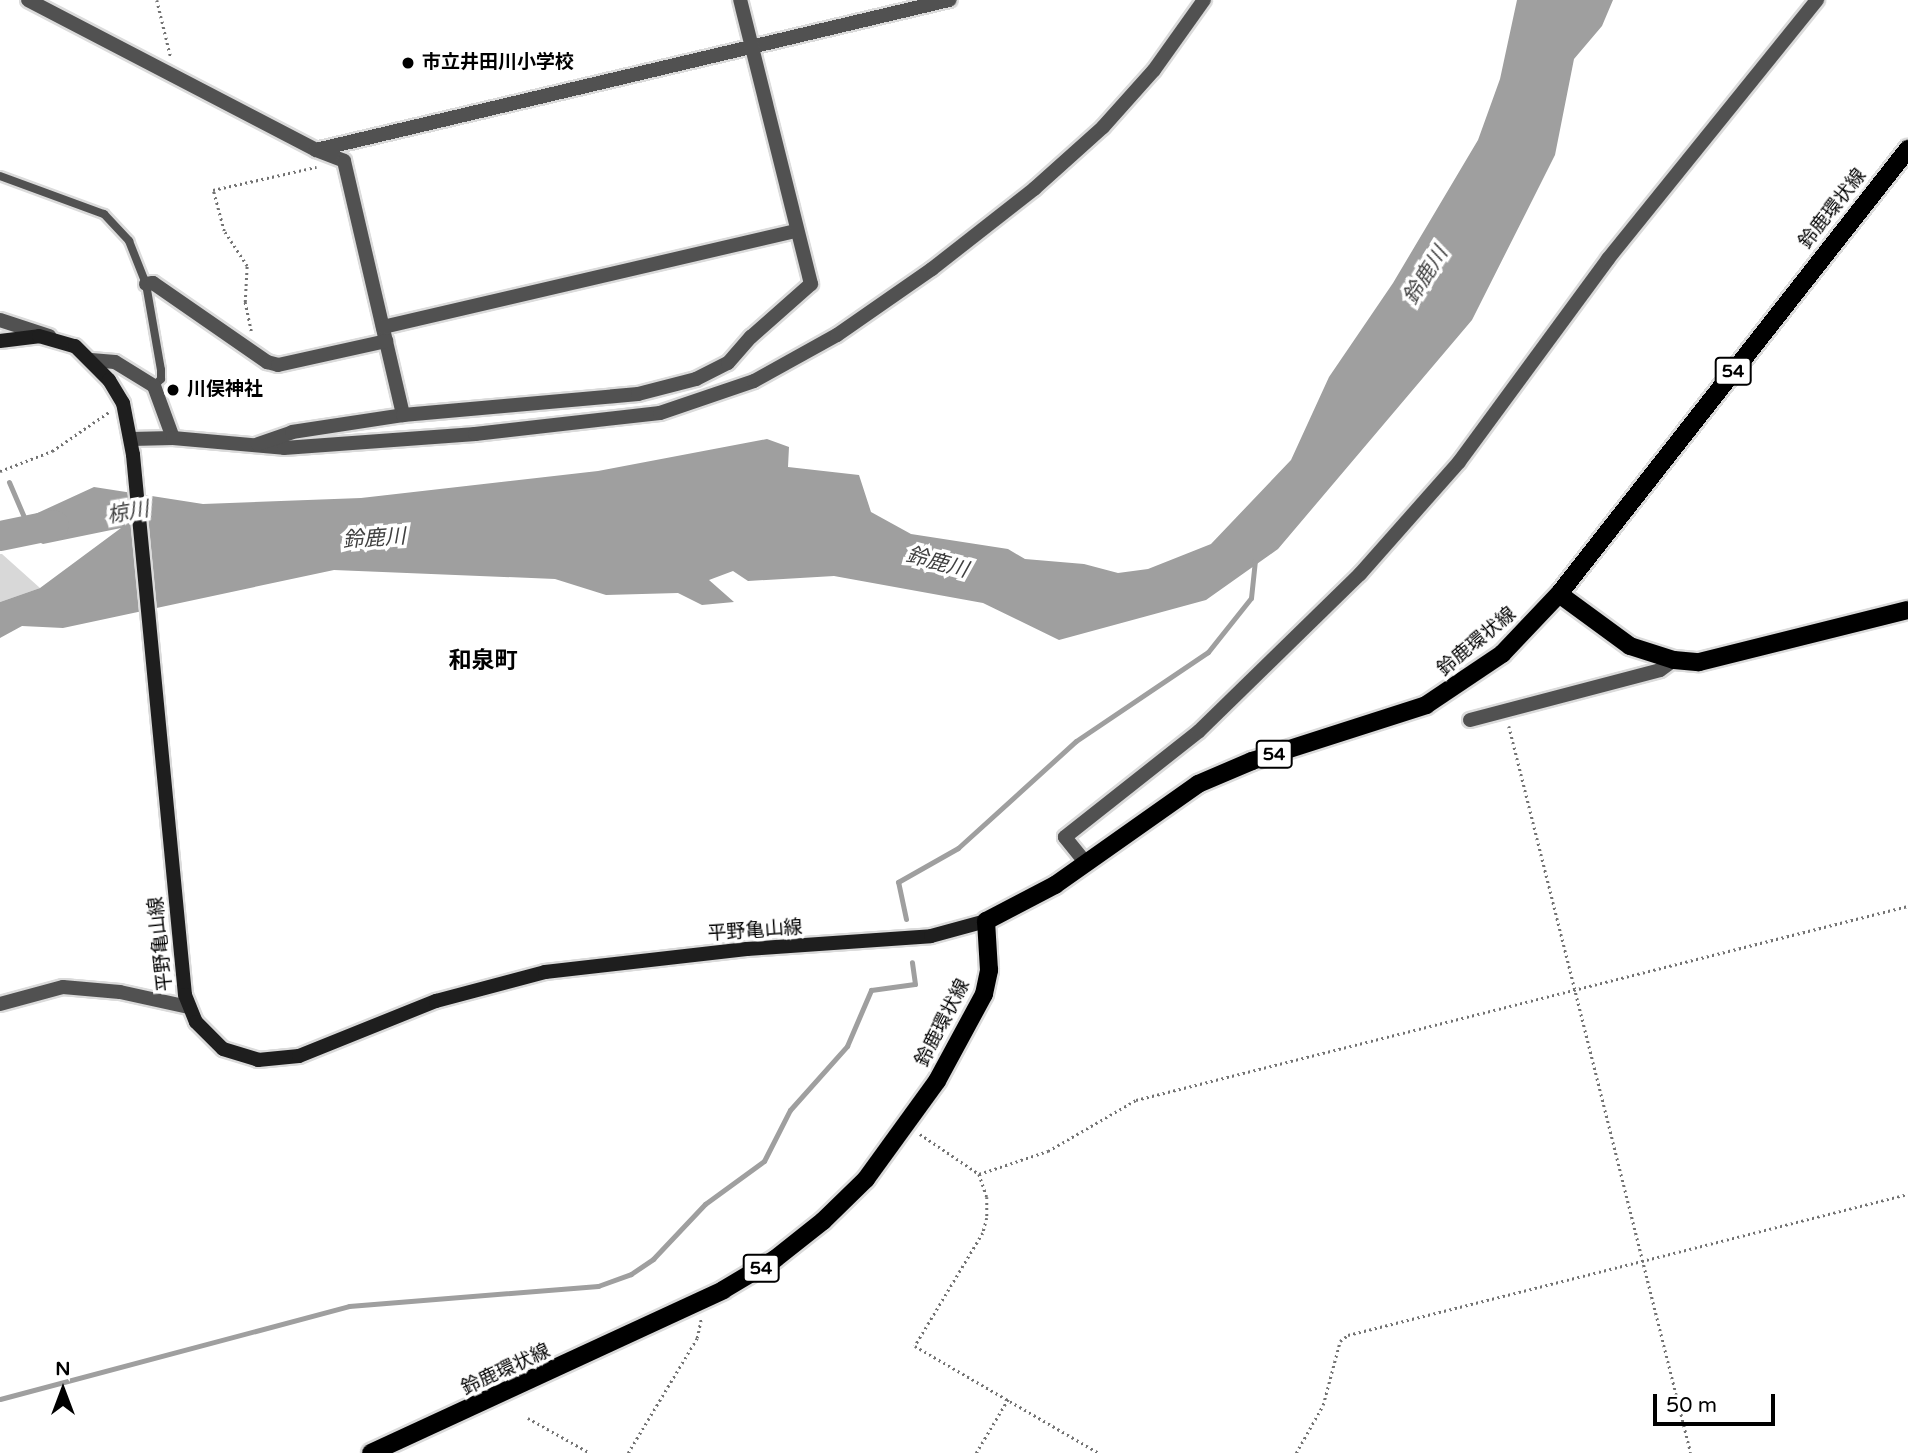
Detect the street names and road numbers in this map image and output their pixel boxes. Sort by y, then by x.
street label: 鈴鹿環状線 [1795,165,1871,253]
road number: 54 [1714,356,1752,386]
street label: 鈴鹿環状線 [1433,603,1521,681]
road number: 54 [1255,740,1293,768]
street label: 平野亀山線 [145,896,177,992]
street label: 平野亀山線 [707,916,803,946]
street label: 鈴鹿環状線 [911,976,975,1070]
road number: 54 [742,1254,780,1282]
street label: 鈴鹿環状線 [458,1340,554,1400]

